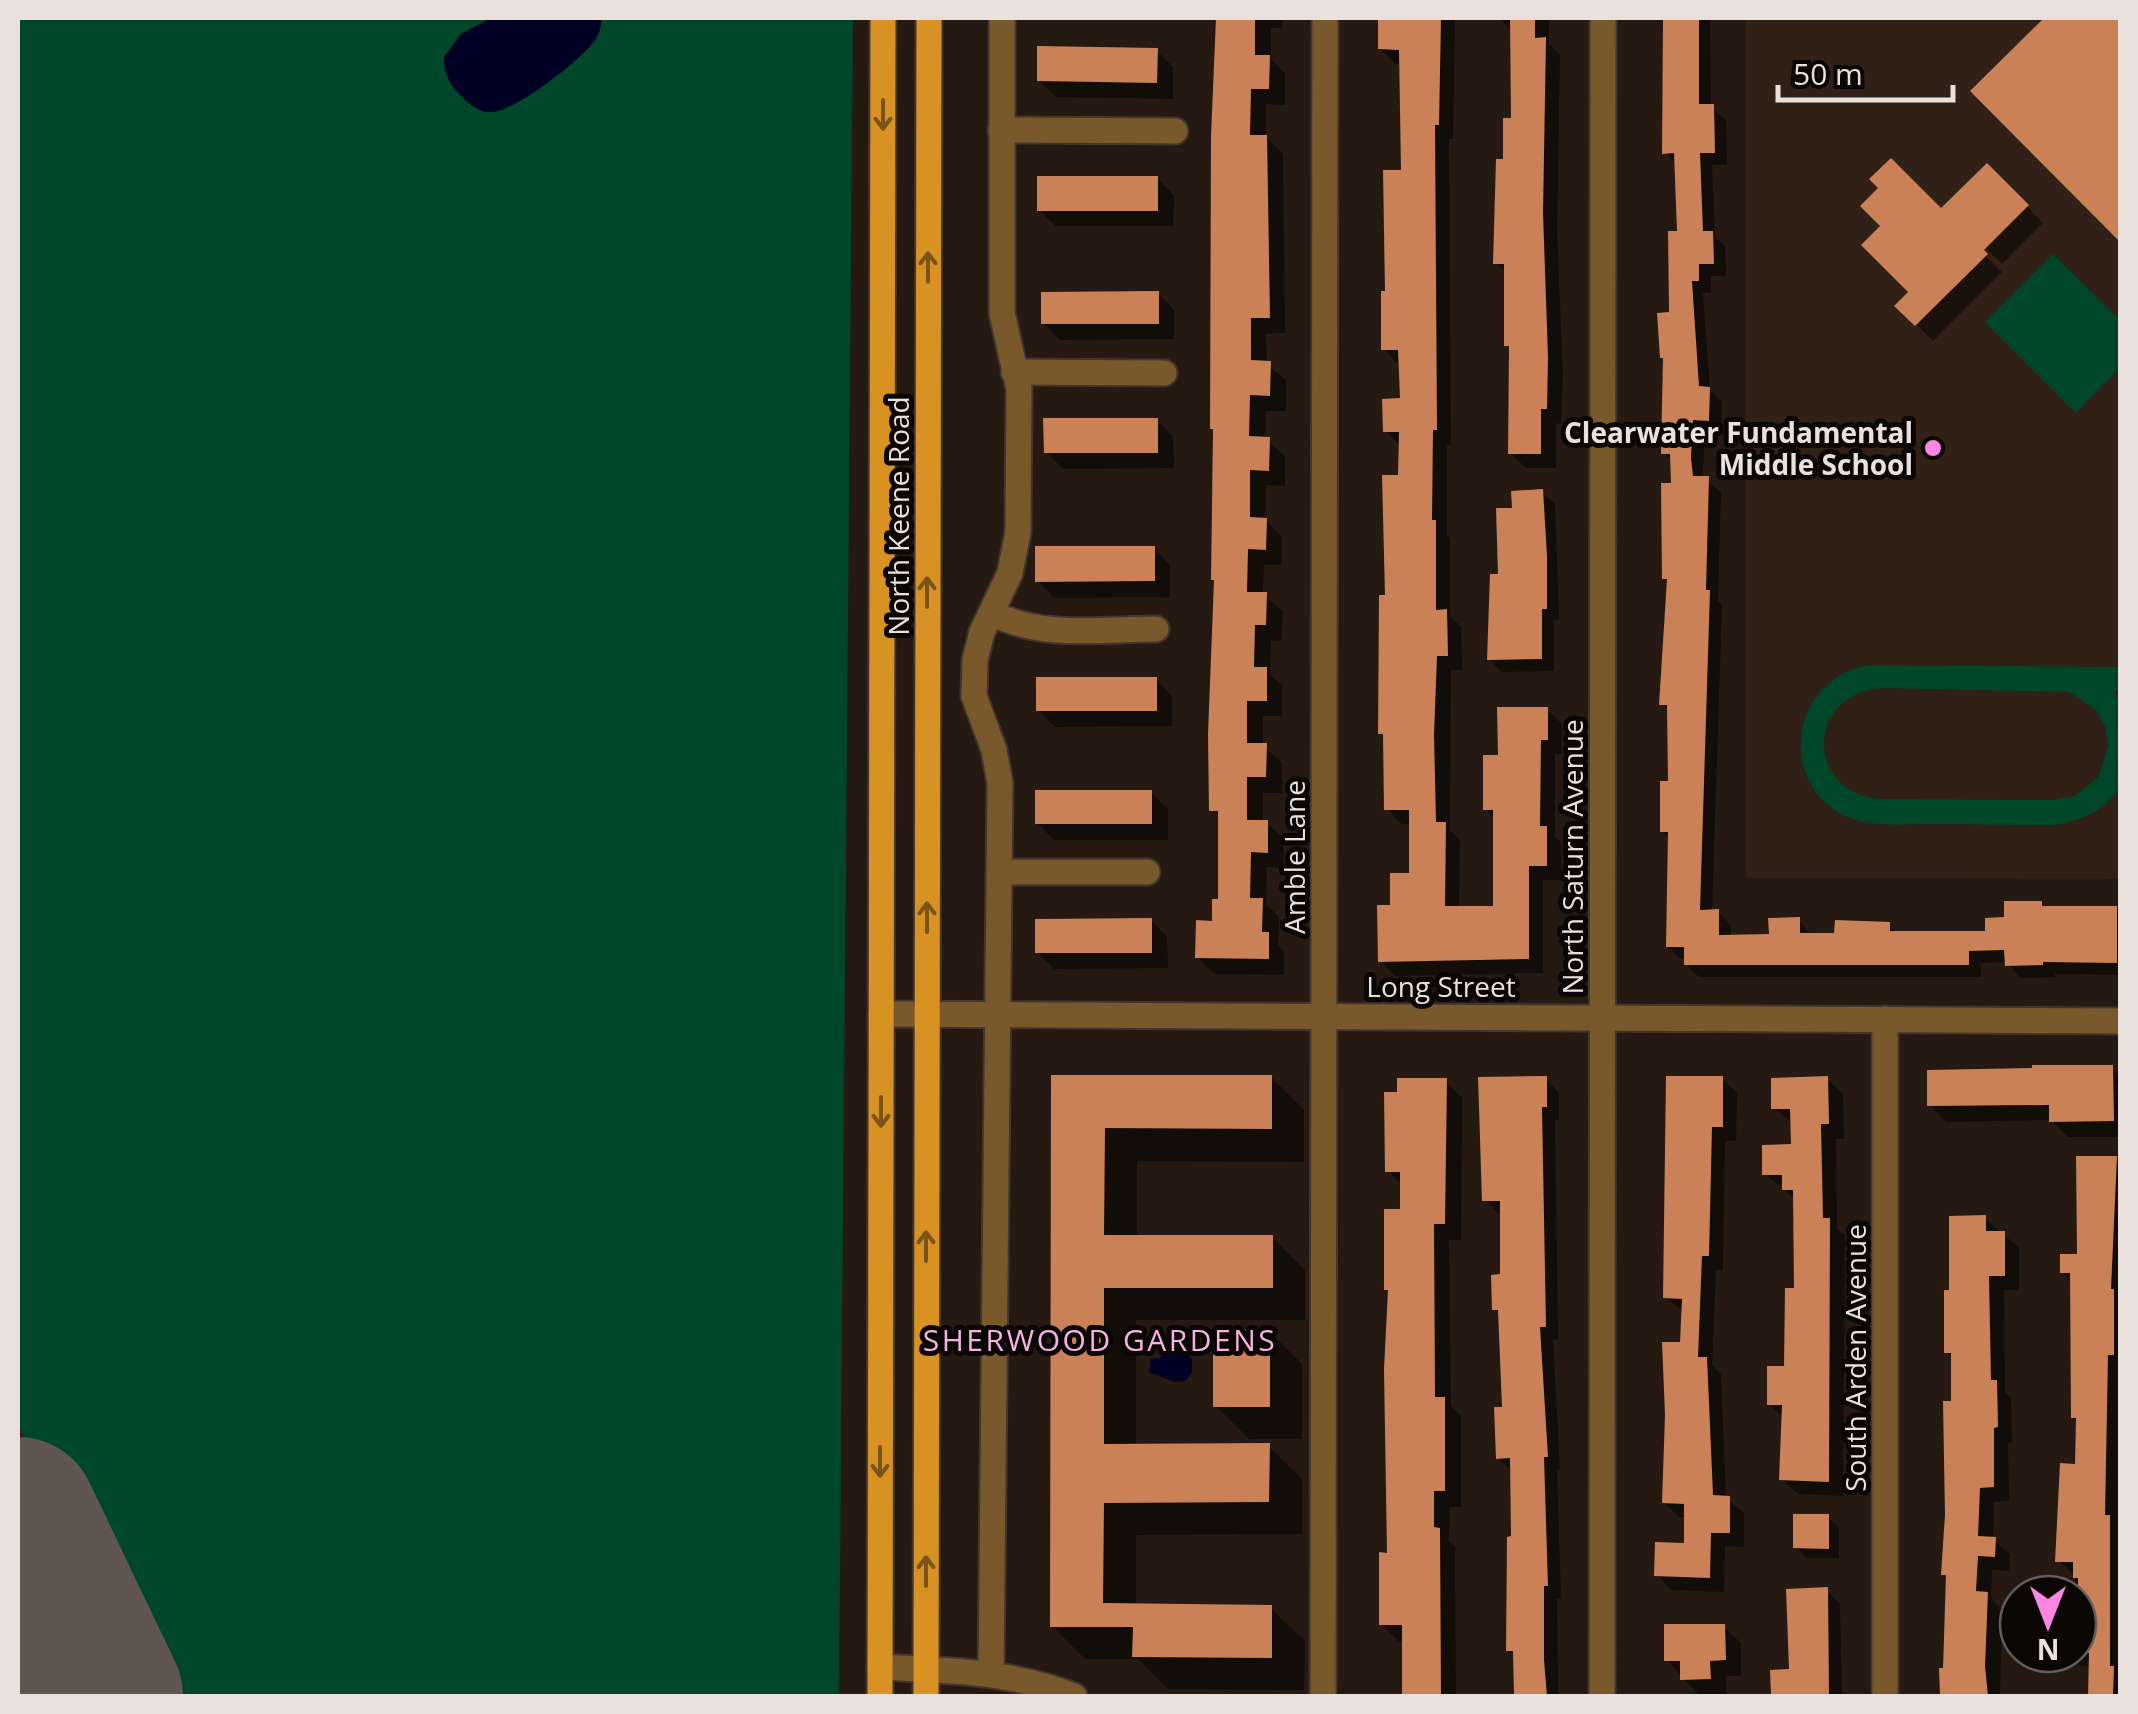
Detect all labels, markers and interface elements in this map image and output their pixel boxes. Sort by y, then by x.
scale bar [1778,40,1953,102]
text: 50 m [1793,53,1863,94]
one-way arrow [874,98,892,130]
one-way arrow [918,252,938,284]
street label: North Keene Road [879,396,917,636]
place label: Clearwater Fundamental Middle School [1564,413,1913,483]
marker: Clearwater Fundamental Middle School [1922,437,1944,459]
one-way arrow [918,577,936,610]
street label: North Saturn Avenue [1553,719,1591,995]
street label: Amble Lane [1275,780,1313,934]
one-way arrow [917,902,936,934]
street label: Long Street [1366,967,1516,1005]
one-way arrow [872,1094,890,1127]
street label: South Arden Avenue [1836,1224,1874,1492]
one-way arrow [916,1231,936,1264]
district label: SHERWOOD GARDENS [923,1319,1277,1360]
one-way arrow [870,1444,890,1477]
one-way arrow [916,1556,936,1588]
north arrow [1998,1574,2098,1674]
text: N [2037,1631,2059,1669]

